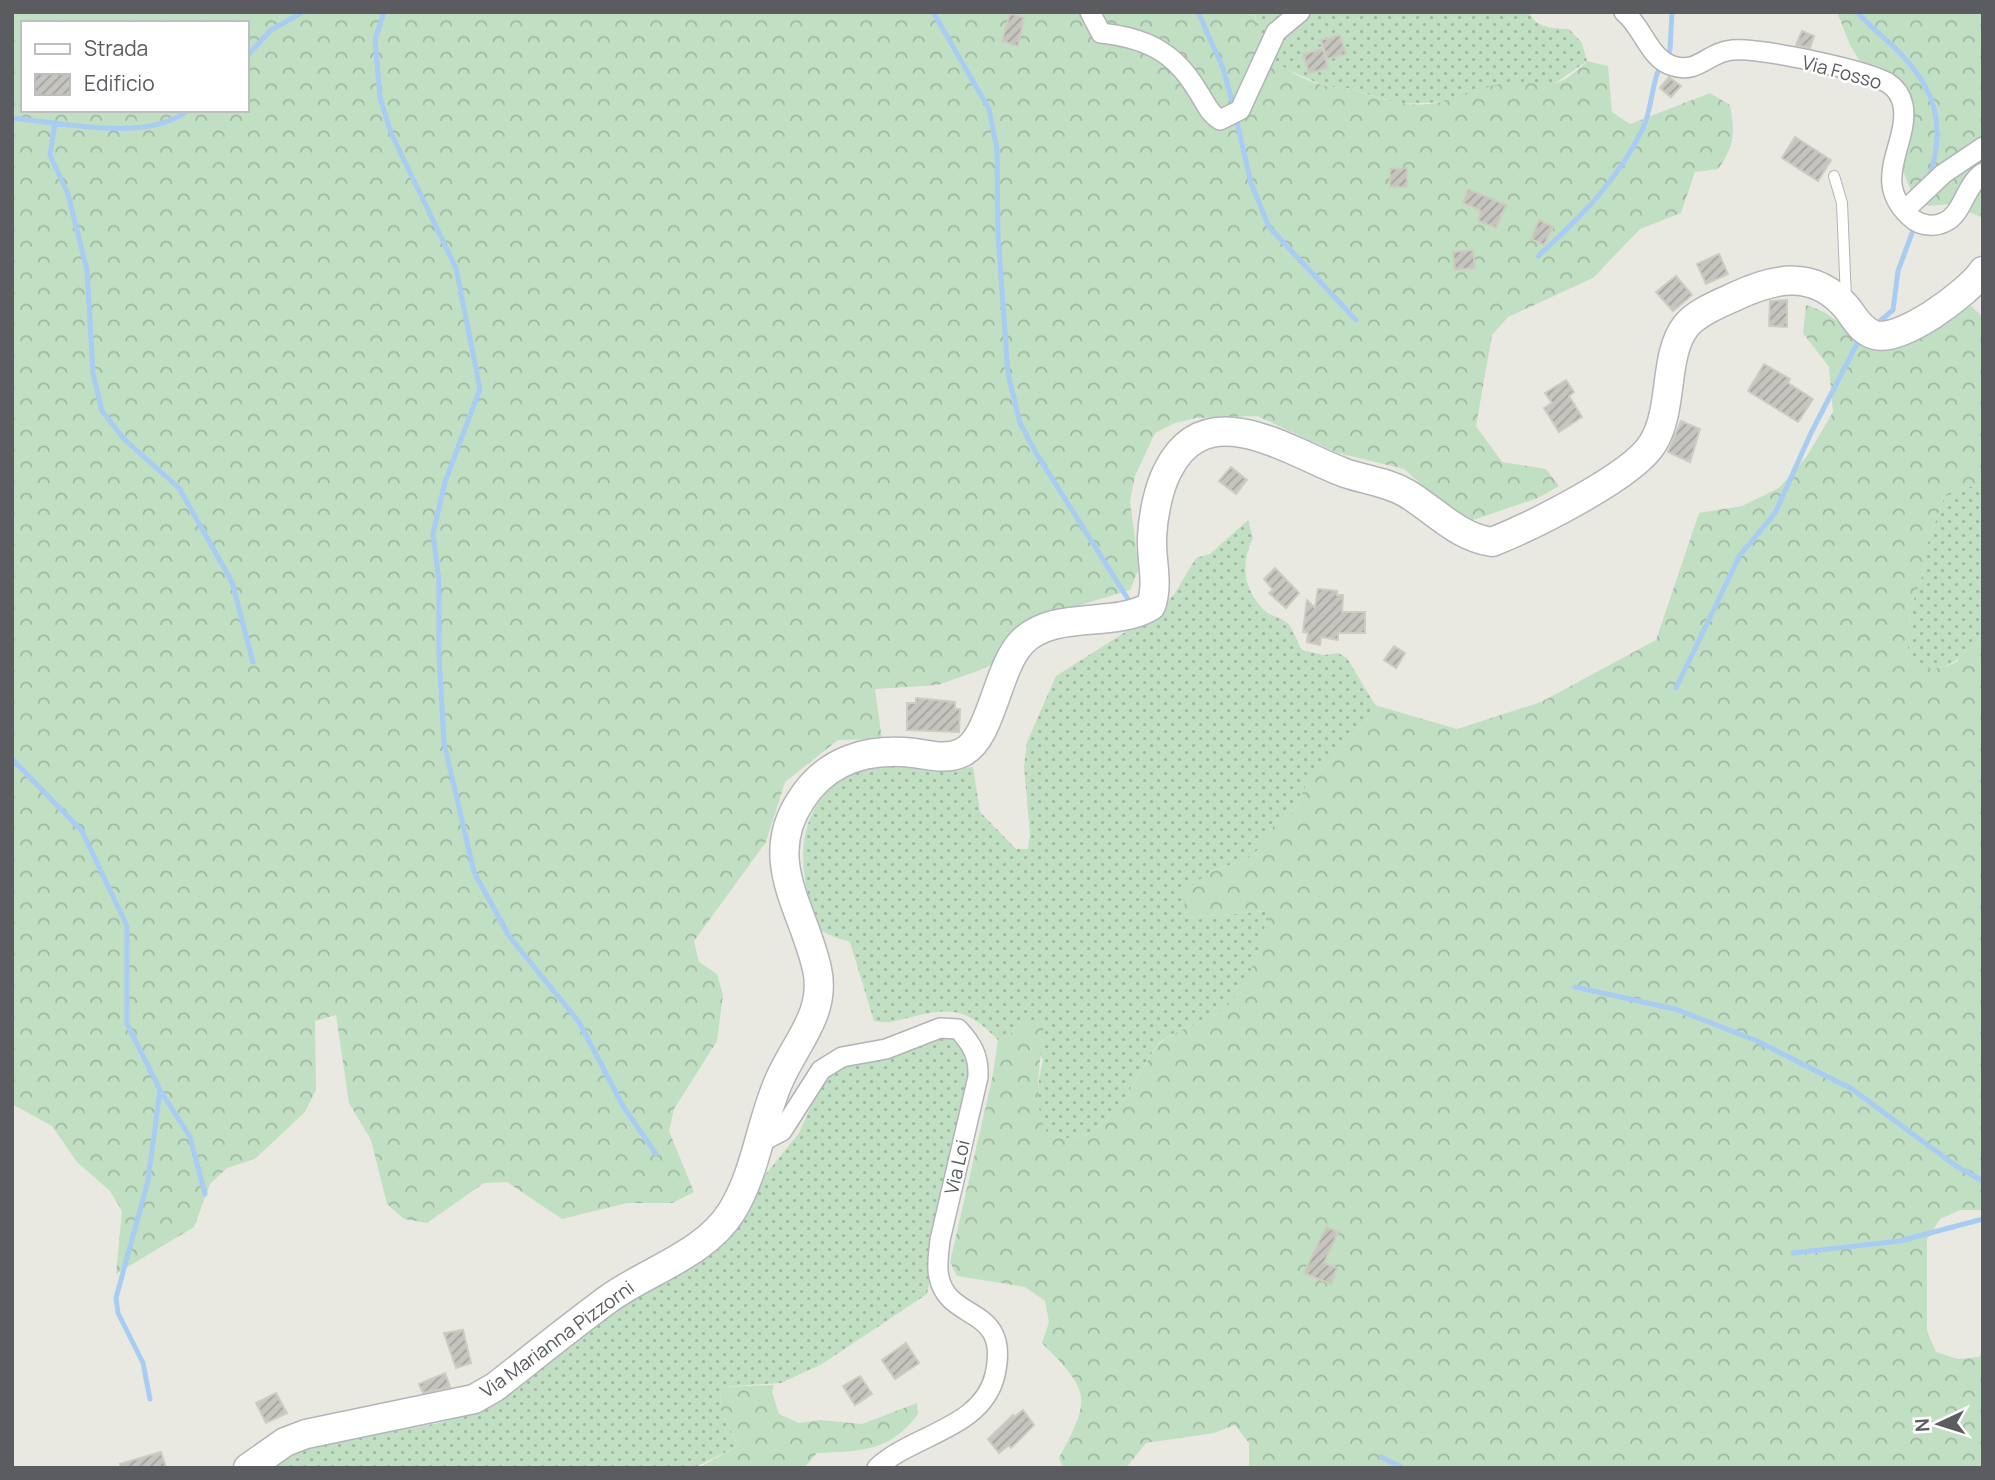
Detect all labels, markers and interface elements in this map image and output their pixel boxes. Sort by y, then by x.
legend [21,21,248,112]
text: Strada [84,34,148,62]
street label: Via Fosso [1799,49,1885,95]
text: Edificio [84,69,155,97]
street label: Via Loi [938,1137,976,1197]
street label: Via Marianna Pizzorni [475,1274,639,1404]
north arrow [1904,1389,1974,1459]
text: N [1909,1417,1935,1433]

